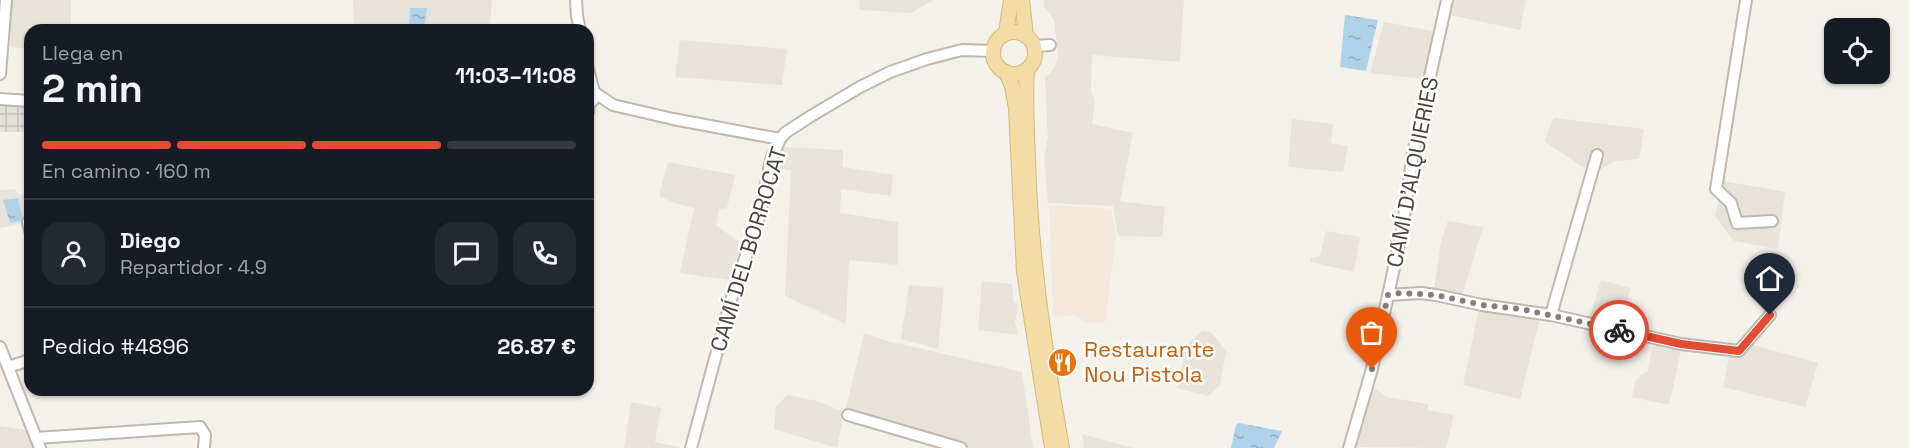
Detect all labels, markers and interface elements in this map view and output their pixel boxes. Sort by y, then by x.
map controls [1824,18,1890,84]
button: locate [1824,18,1890,84]
text: Llega en [42,40,123,66]
text: 11:03–11:08 [455,61,576,89]
text: 2 min [42,64,143,113]
street label: CAMÍ D'ALQUIERIES [1380,74,1444,270]
street label: CAMÍ DEL BORROCAT [703,143,793,355]
text: En camino · 160 m [42,158,211,184]
button: person [42,222,105,285]
button: chat [435,222,498,285]
button: phone [513,222,576,285]
text: Diego [120,226,181,254]
pin [1744,253,1795,315]
text: Repartidor · 4.9 [120,254,267,280]
icon: home [1753,262,1786,295]
courier [1589,300,1649,360]
pin [1346,307,1397,369]
icon: bike [1603,314,1636,347]
icon: bag [1355,316,1388,349]
text: Pedido #4896 [42,332,189,360]
text: 26.87 € [497,332,576,360]
place label: Restaurante Nou Pistola [1084,335,1215,388]
restaurant icon: Restaurante Nou Pistola [1047,346,1079,378]

